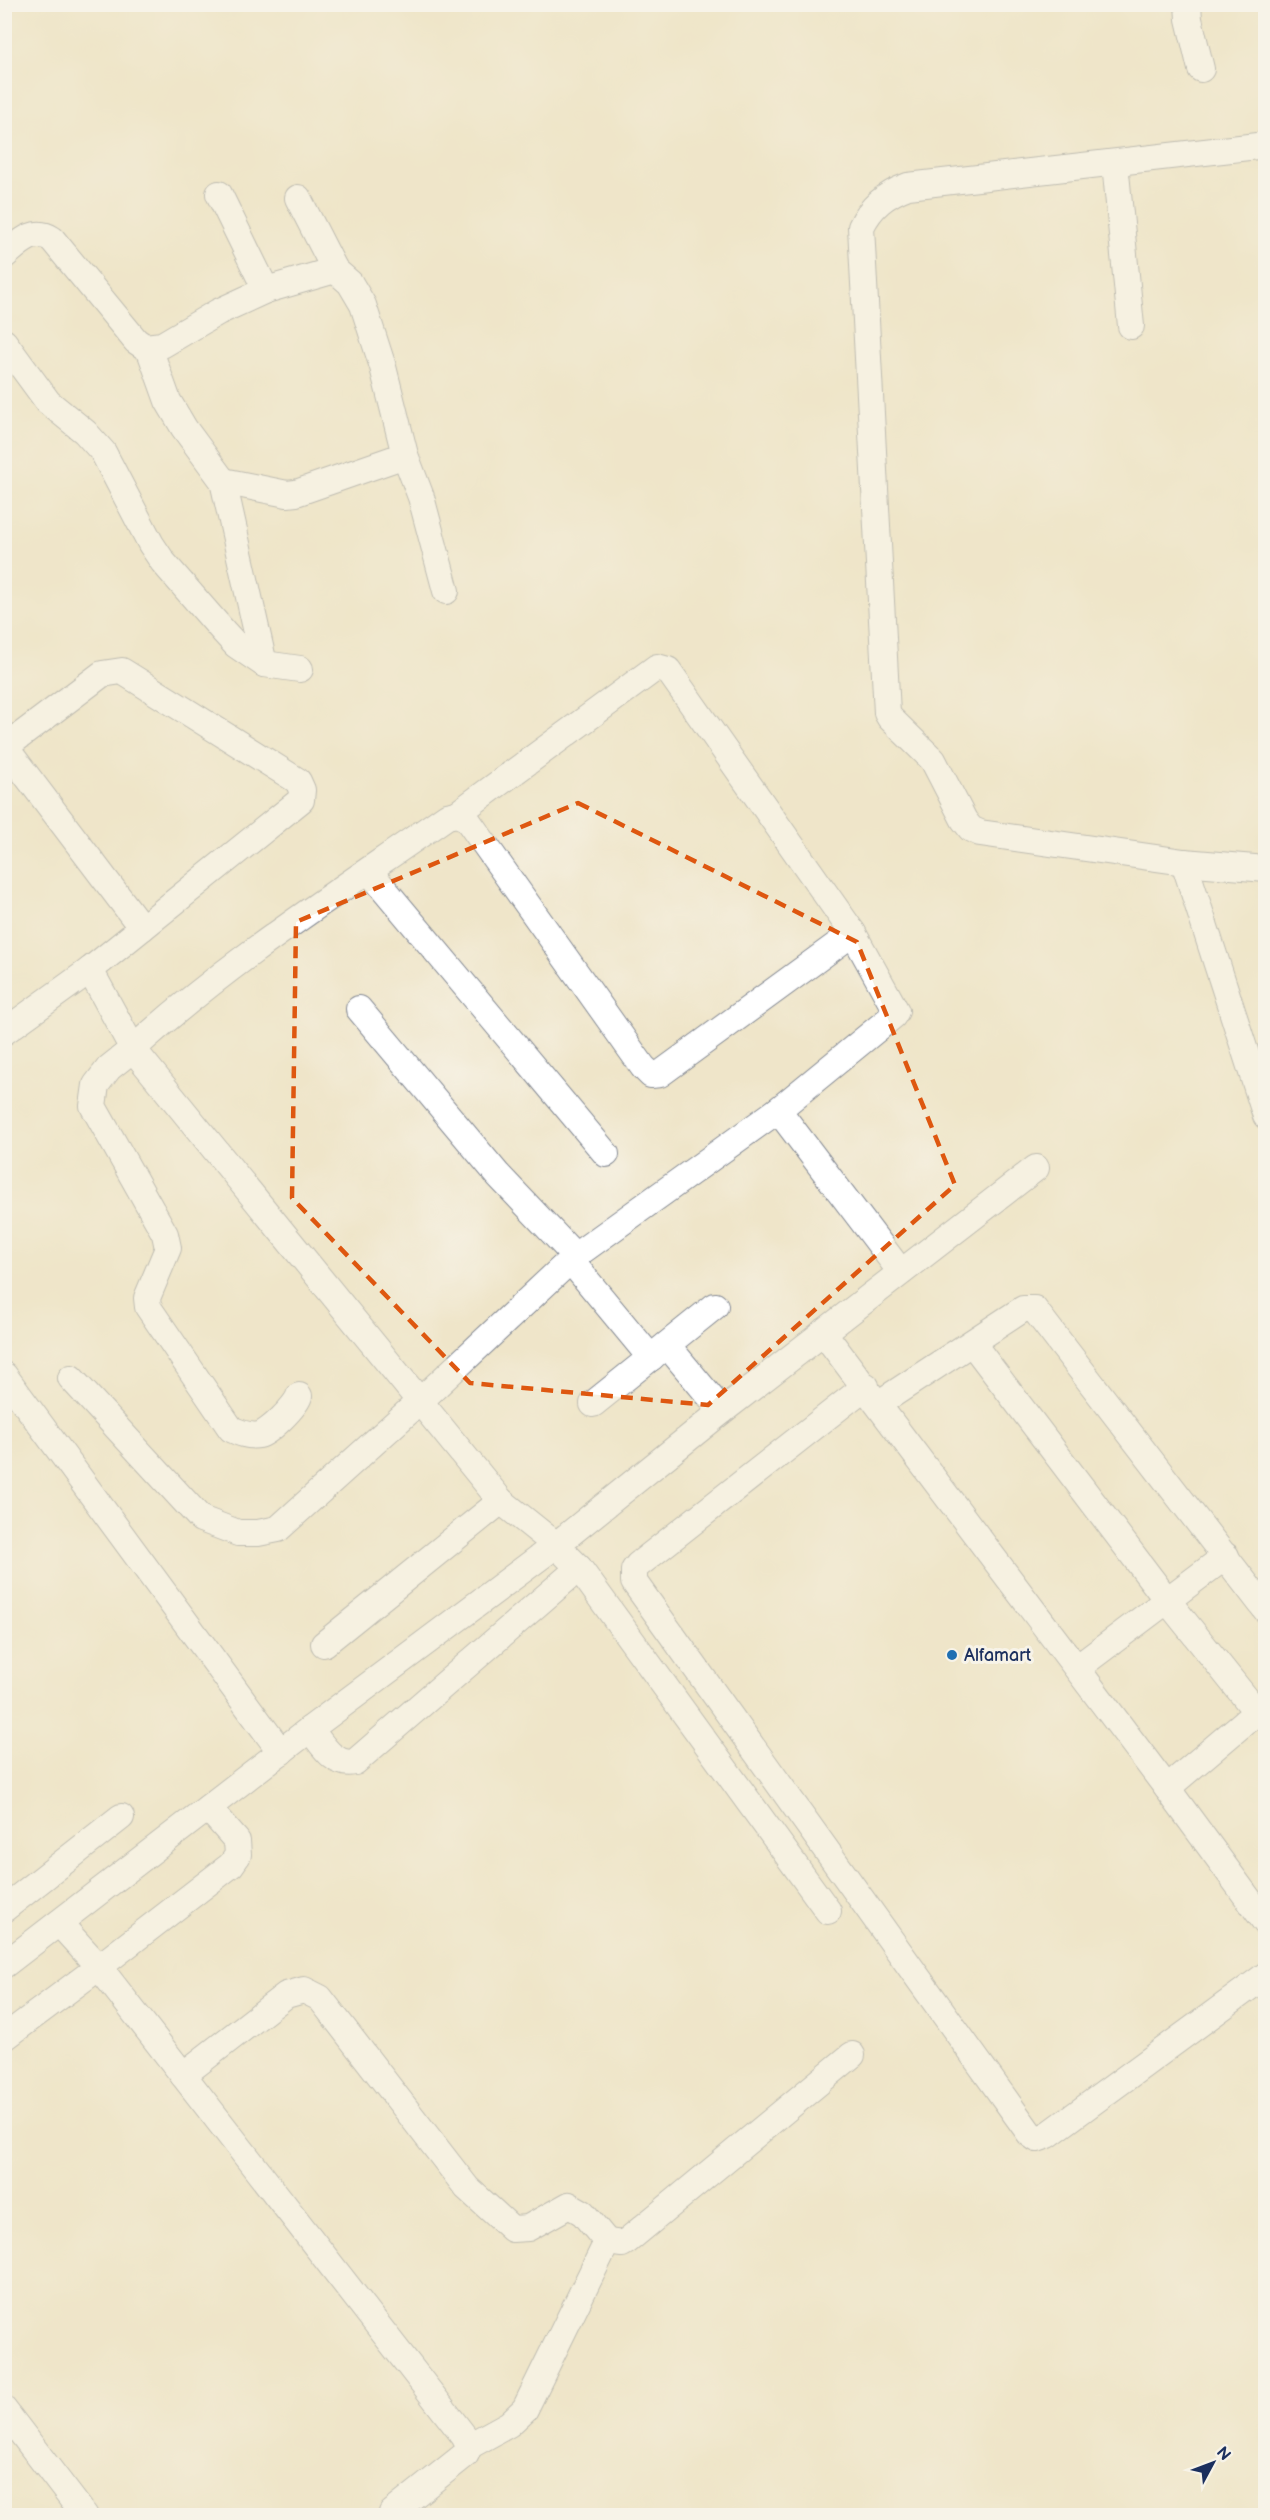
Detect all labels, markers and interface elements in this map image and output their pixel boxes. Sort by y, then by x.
place label: Alfamart [964,1645,1032,1666]
marker: Alfamart [945,1648,959,1662]
north arrow [1183,2433,1243,2493]
text: N [1212,2443,1234,2465]

